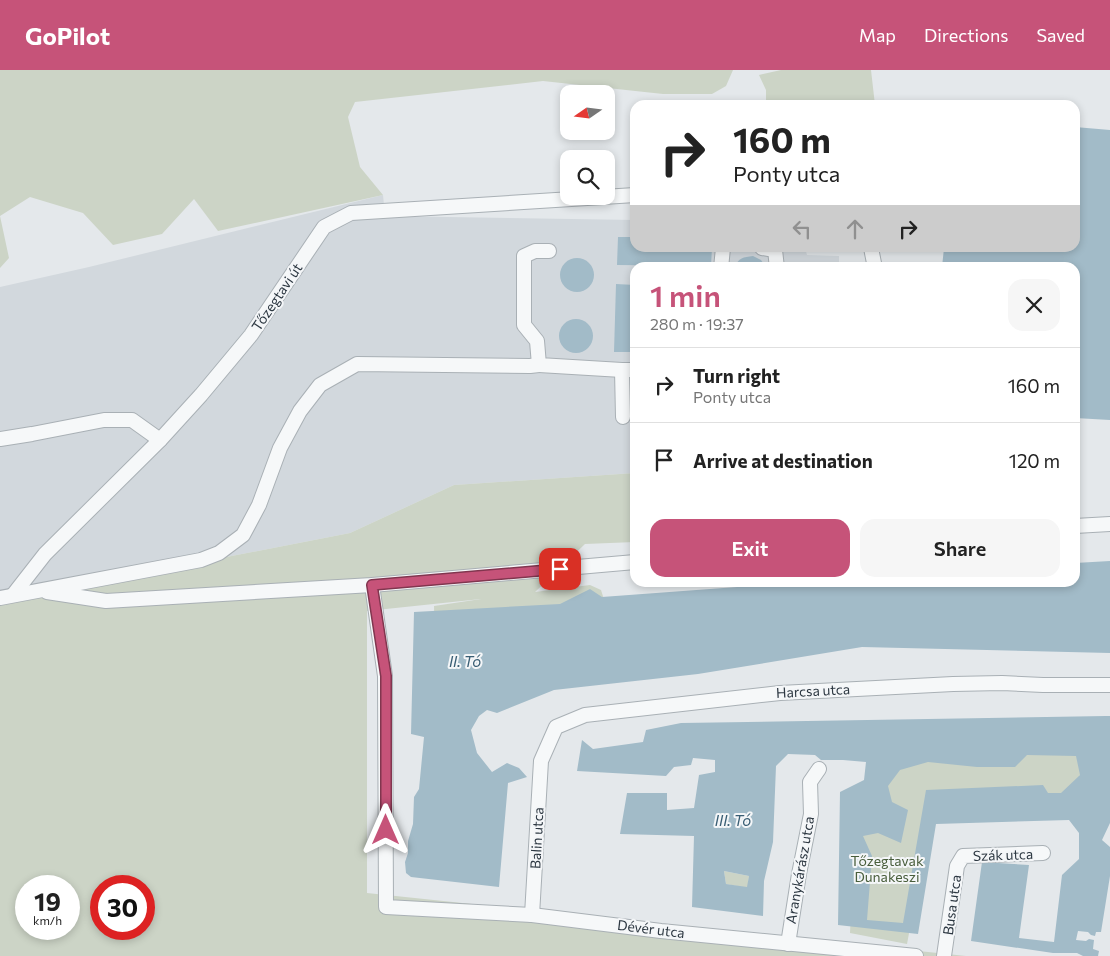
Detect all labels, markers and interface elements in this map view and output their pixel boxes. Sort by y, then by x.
text: GoPilot [25,21,110,50]
text: Map [859,24,896,46]
text: Directions [924,24,1008,46]
text: Saved [1036,24,1085,46]
north arrow [560,85,615,140]
map controls [560,85,615,205]
text: 160 m [733,117,831,160]
icon: right [650,120,715,185]
button: search [560,150,615,205]
text: Ponty utca [733,160,840,187]
icon: left [788,215,816,243]
icon: ahead [841,215,869,243]
icon: right [894,215,922,243]
street label: Tőzegtavi út [248,259,306,334]
text: 1 min [650,276,721,313]
button: close [1008,279,1060,331]
text: 280 m · 19:37 [650,314,744,333]
text: Turn right [693,364,780,387]
icon: right [650,371,678,399]
text: 160 m [1008,374,1060,397]
text: Ponty utca [693,387,771,406]
icon: arrive [650,446,678,474]
text: Arrive at destination [693,449,873,472]
text: 120 m [1009,449,1060,472]
button: Exit [650,519,850,577]
button: Share [860,519,1060,577]
pin [539,548,581,590]
icon: arrive [546,555,574,583]
water label: II. Tó [449,652,481,670]
street label: Harcsa utca [775,680,850,701]
position arrow [359,803,411,855]
street label: Balin utca [526,807,547,869]
water label: III. Tó [715,811,751,829]
street label: Aranykárász utca [782,815,817,925]
street label: Szák utca [973,845,1033,864]
park label: Tőzegtavak Dunakeszi [850,852,924,885]
street label: Busa utca [939,874,964,936]
speed limit sign: 30 [90,875,155,940]
text: 19 [34,886,61,916]
text: km/h [33,913,62,927]
street label: Dévér utca [616,916,686,941]

